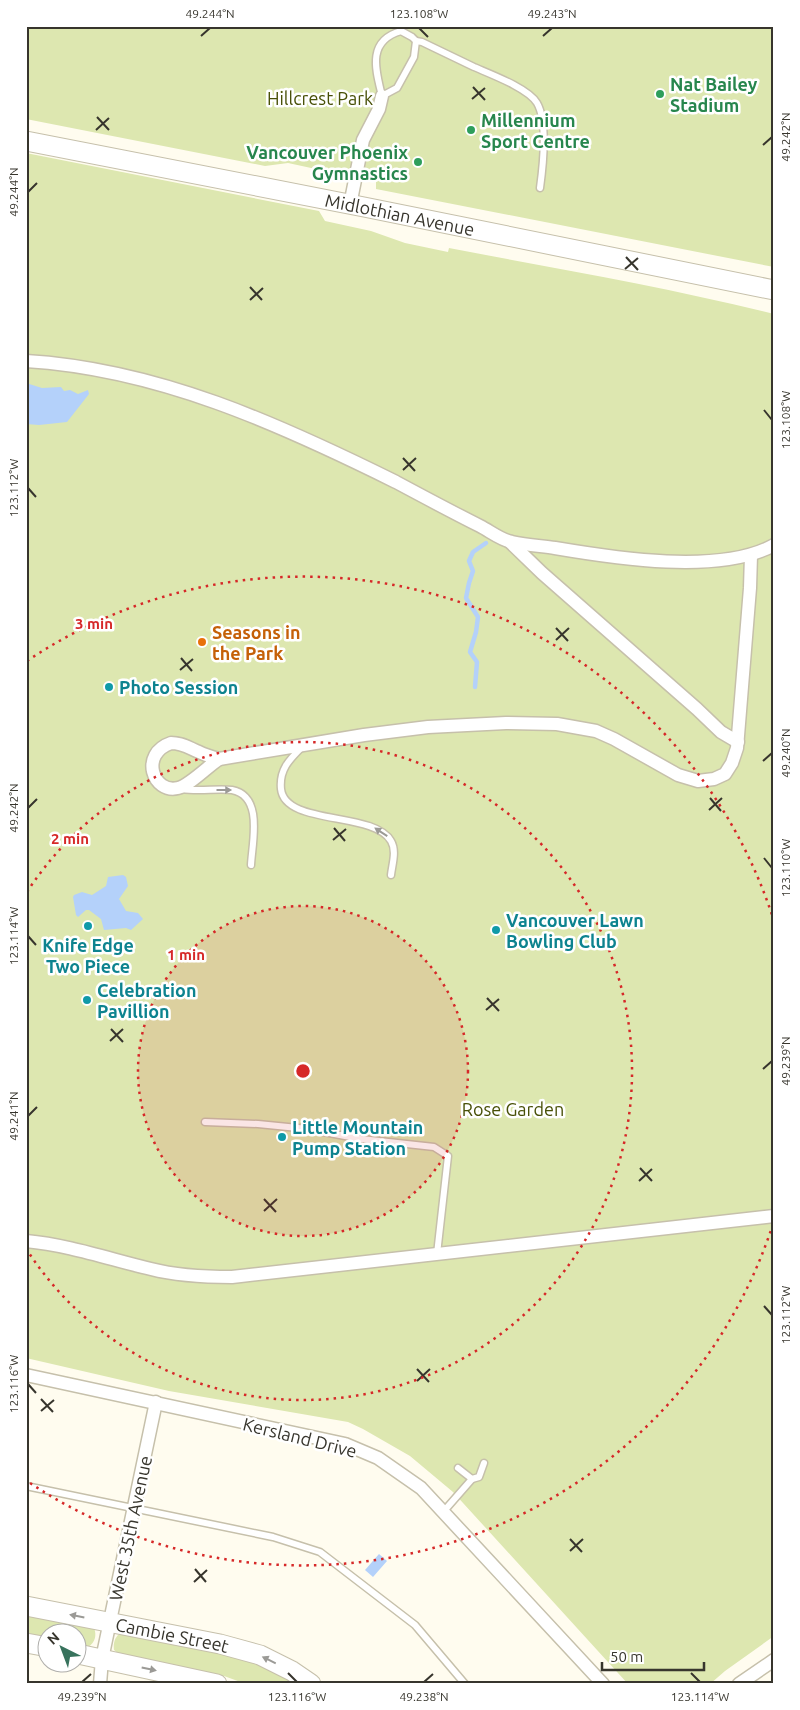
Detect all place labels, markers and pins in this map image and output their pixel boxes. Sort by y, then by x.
place label: Nat Bailey Stadium [670,74,758,115]
marker: Nat Bailey Stadium [654,88,666,100]
place label: Millennium Sport Centre [481,110,590,151]
marker: Millennium Sport Centre [465,124,477,136]
place label: Vancouver Phoenix Gymnastics [246,142,408,183]
marker: Vancouver Phoenix Gymnastics [412,156,424,168]
place label: Seasons in the Park [212,622,301,663]
marker: Seasons in the Park [196,636,208,648]
place label: Photo Session [119,677,238,697]
marker: Photo Session [103,681,115,693]
place label: Vancouver Lawn Bowling Club [506,910,644,951]
marker: Knife Edge Two Piece [82,920,94,932]
marker: Vancouver Lawn Bowling Club [490,924,502,936]
place label: Knife Edge Two Piece [42,935,134,976]
place label: Celebration Pavillion [97,980,196,1021]
marker: Celebration Pavillion [81,994,93,1006]
centre of rings [294,1062,312,1080]
place label: Little Mountain Pump Station [292,1117,423,1158]
marker: Little Mountain Pump Station [276,1131,288,1143]

